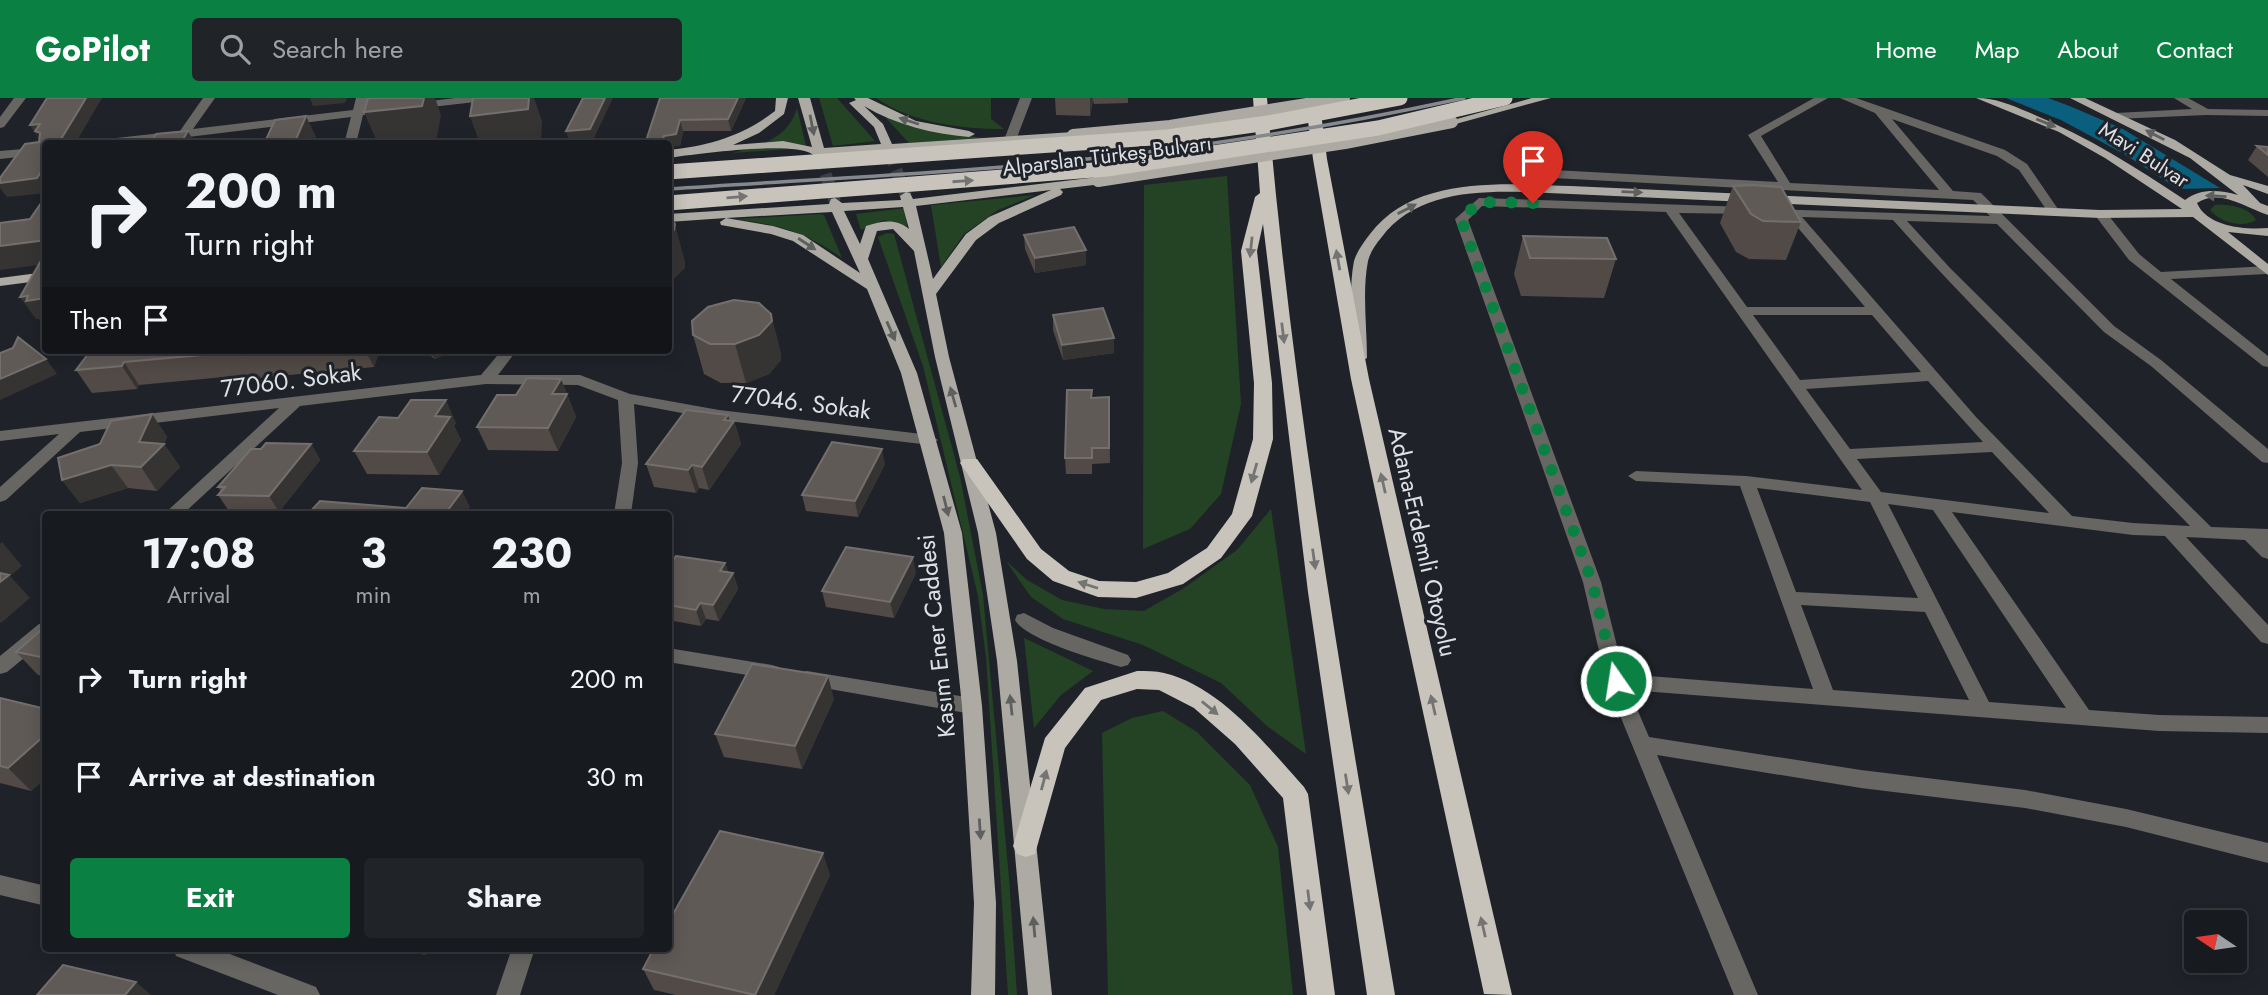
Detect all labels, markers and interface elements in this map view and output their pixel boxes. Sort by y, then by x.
search box [192,18,682,81]
text: GoPilot [35,26,150,73]
icon: search [216,30,254,68]
text: Search here [272,30,403,68]
text: Home [1875,32,1937,67]
text: Map [1975,32,2019,67]
text: About [2057,32,2118,67]
text: Contact [2156,32,2233,67]
one-way arrow [807,114,818,136]
one-way arrow [898,115,919,126]
street label: Mavi Bulvar [2093,115,2196,196]
one-way arrow [2036,117,2057,128]
street label: Alparslan Türkeş Bulvarı [1001,128,1213,184]
one-way arrow [2145,129,2165,140]
pin [1503,131,1563,203]
icon: arrive [1514,142,1552,180]
text: 200 m [185,156,337,226]
icon: right [70,168,161,259]
one-way arrow [953,175,975,186]
one-way arrow [1621,187,1643,198]
one-way arrow [2204,190,2226,201]
one-way arrow [726,191,748,202]
one-way arrow [1398,203,1418,215]
text: Turn right [185,221,314,267]
one-way arrow [1246,236,1257,258]
one-way arrow [797,237,817,250]
one-way arrow [1332,249,1343,271]
text: Then [70,301,123,339]
icon: arrive [137,301,175,339]
one-way arrow [886,320,897,341]
one-way arrow [1278,322,1289,344]
street label: 77060. Sokak [219,354,364,406]
street label: 77046. Sokak [729,376,873,428]
one-way arrow [948,386,958,407]
street label: Adana-Erdemli Otoyolu [1380,424,1466,660]
one-way arrow [1248,462,1258,483]
one-way arrow [1377,472,1388,494]
one-way arrow [941,495,952,517]
text: 17:08 [142,523,256,584]
text: 3 [360,523,386,584]
text: 230 [491,523,572,584]
street label: Kasım Ener Caddesi [908,533,964,739]
one-way arrow [1309,548,1320,570]
text: Arrival [167,578,230,612]
text: min [355,578,391,612]
text: m [523,578,541,612]
one-way arrow [1077,579,1098,590]
position arrow [1579,644,1653,718]
icon: right [70,660,108,698]
text: Turn right [129,660,247,698]
text: 200 m [570,660,644,698]
one-way arrow [1006,694,1017,716]
one-way arrow [1428,694,1439,716]
one-way arrow [1200,701,1218,716]
icon: arrive [70,758,108,796]
text: Arrive at destination [129,758,376,796]
text: 30 m [586,758,644,796]
one-way arrow [1040,769,1050,790]
one-way arrow [1342,773,1353,795]
one-way arrow [975,818,986,840]
button: Exit [70,858,350,938]
button: Share [364,858,644,938]
one-way arrow [1303,889,1314,911]
north arrow [2184,910,2247,973]
map controls [2184,910,2247,973]
one-way arrow [1028,916,1039,938]
one-way arrow [1478,916,1489,938]

